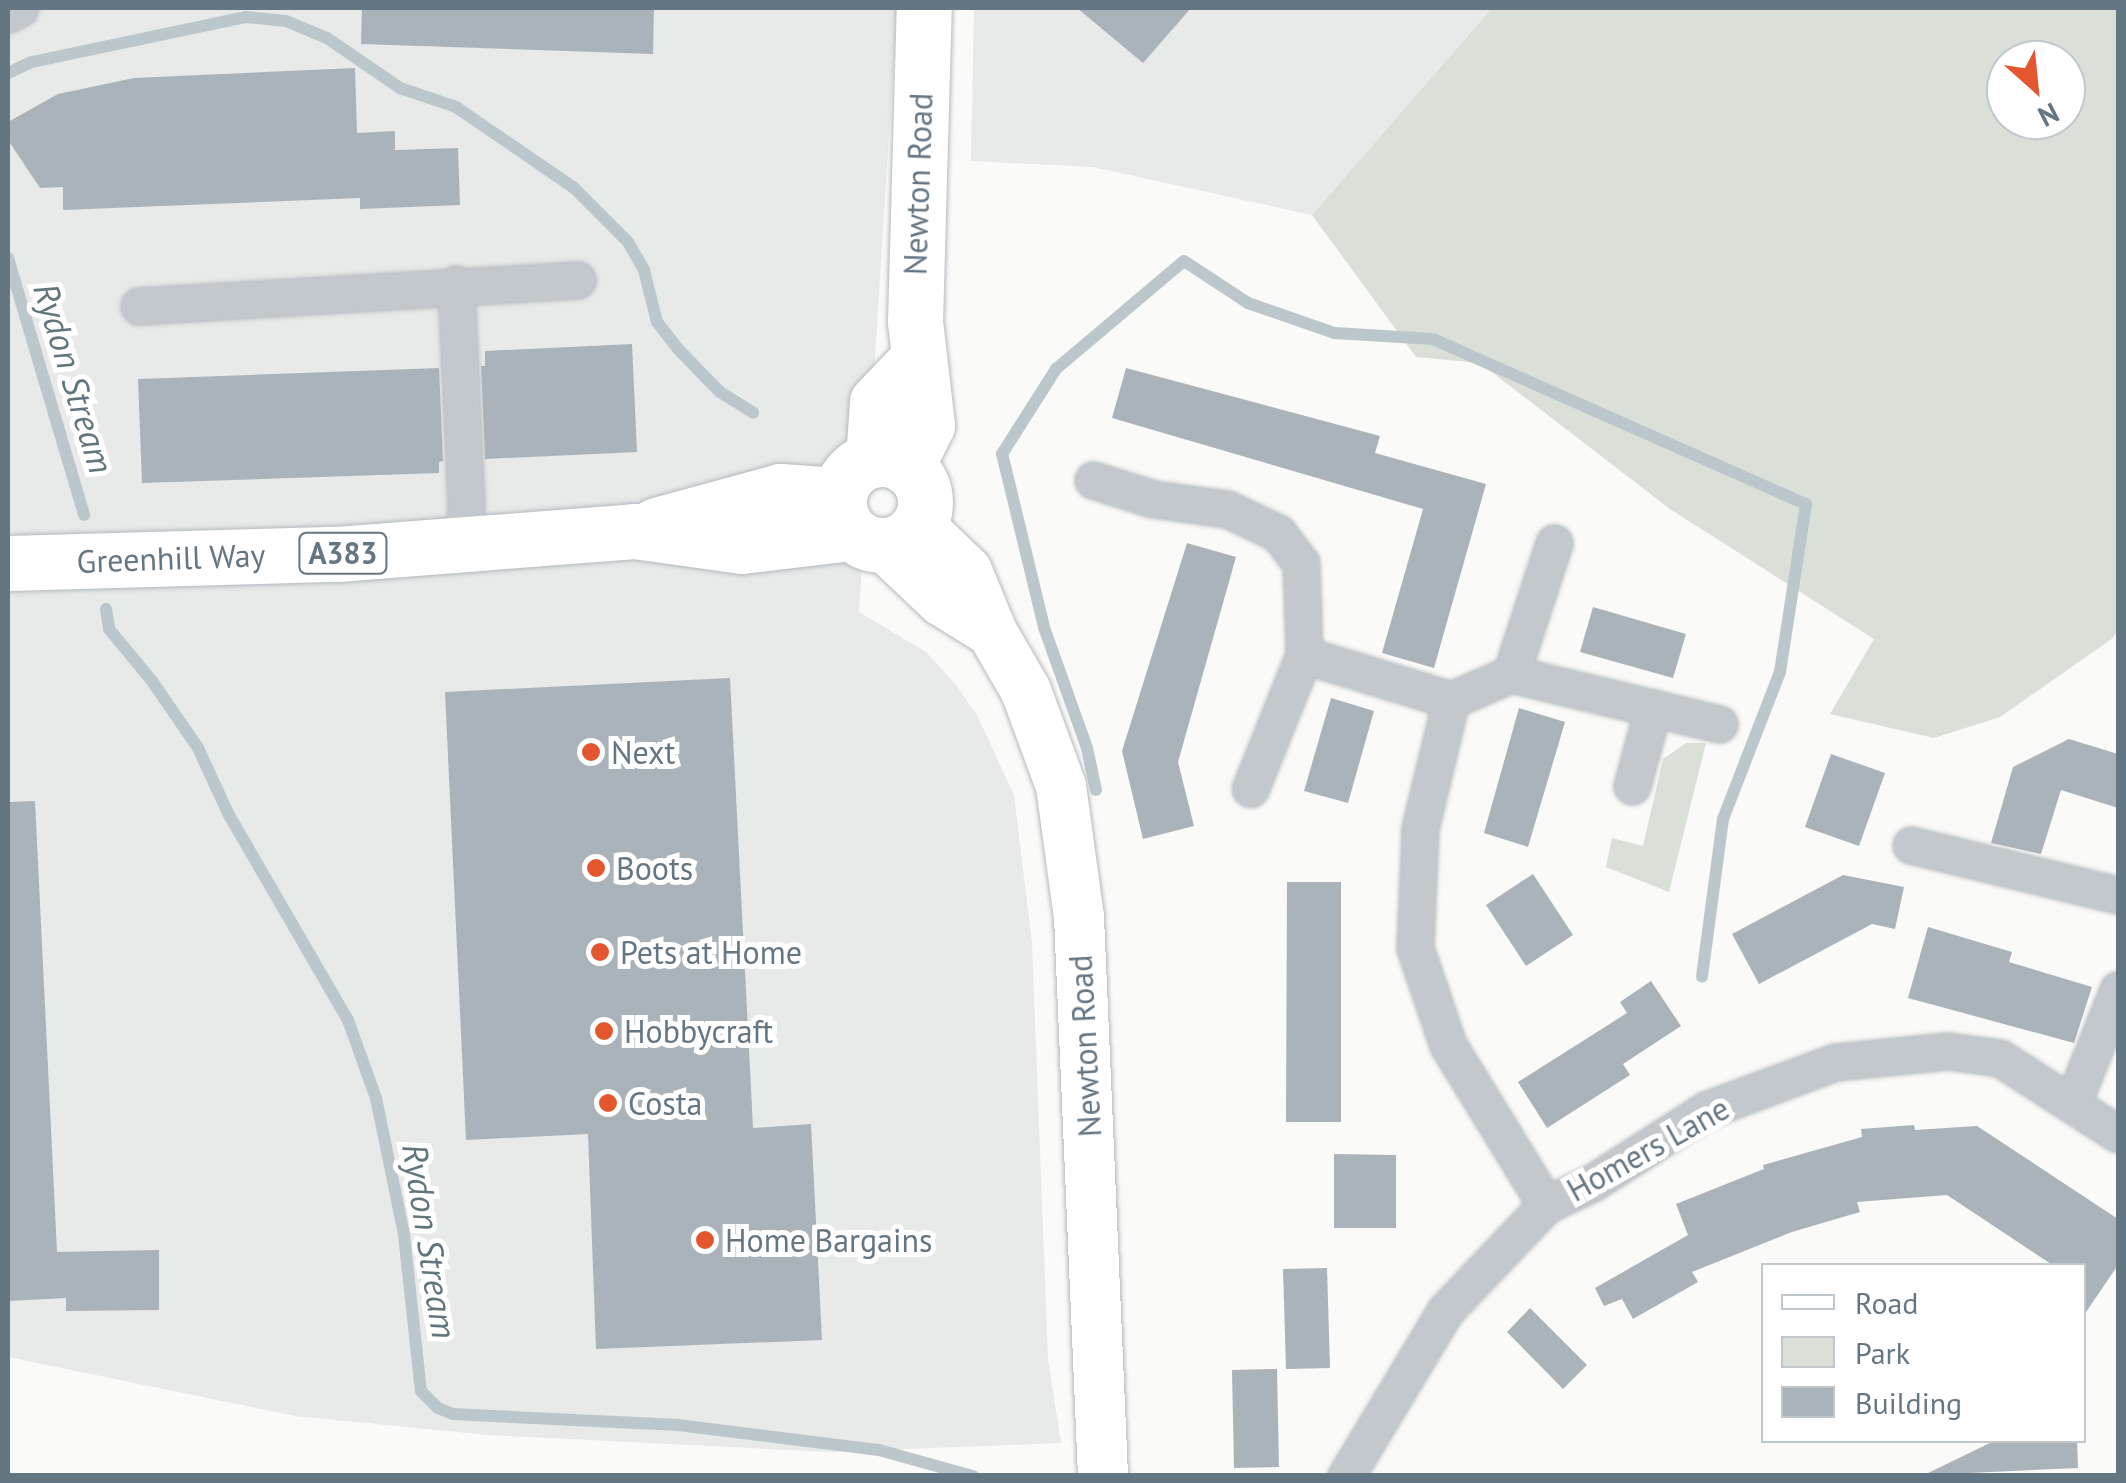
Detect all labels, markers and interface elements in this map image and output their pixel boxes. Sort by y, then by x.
north arrow [1986,40,2086,140]
street label: Newton Road [896,92,940,276]
text: N [2032,95,2066,136]
water label: Rydon Stream [25,278,123,478]
road number: A383 [298,528,388,578]
street label: Greenhill Way [76,536,266,580]
place label: Next [611,733,675,771]
marker: Next [580,741,602,763]
place label: Boots [616,849,693,887]
marker: Boots [585,857,607,879]
place label: Pets at Home [620,933,802,971]
marker: Pets at Home [589,941,611,963]
street label: Newton Road [1061,954,1109,1138]
place label: Hobbycraft [624,1012,773,1050]
marker: Hobbycraft [593,1020,615,1042]
place label: Costa [628,1084,702,1122]
street label: Homers Lane [1560,1089,1736,1209]
marker: Costa [597,1092,619,1114]
water label: Rydon Stream [394,1141,466,1341]
place label: Home Bargains [725,1221,932,1259]
marker: Home Bargains [694,1229,716,1251]
legend [1761,1263,2086,1443]
text: Road [1855,1283,1919,1322]
text: Park [1855,1333,1910,1372]
text: Building [1855,1383,1962,1422]

